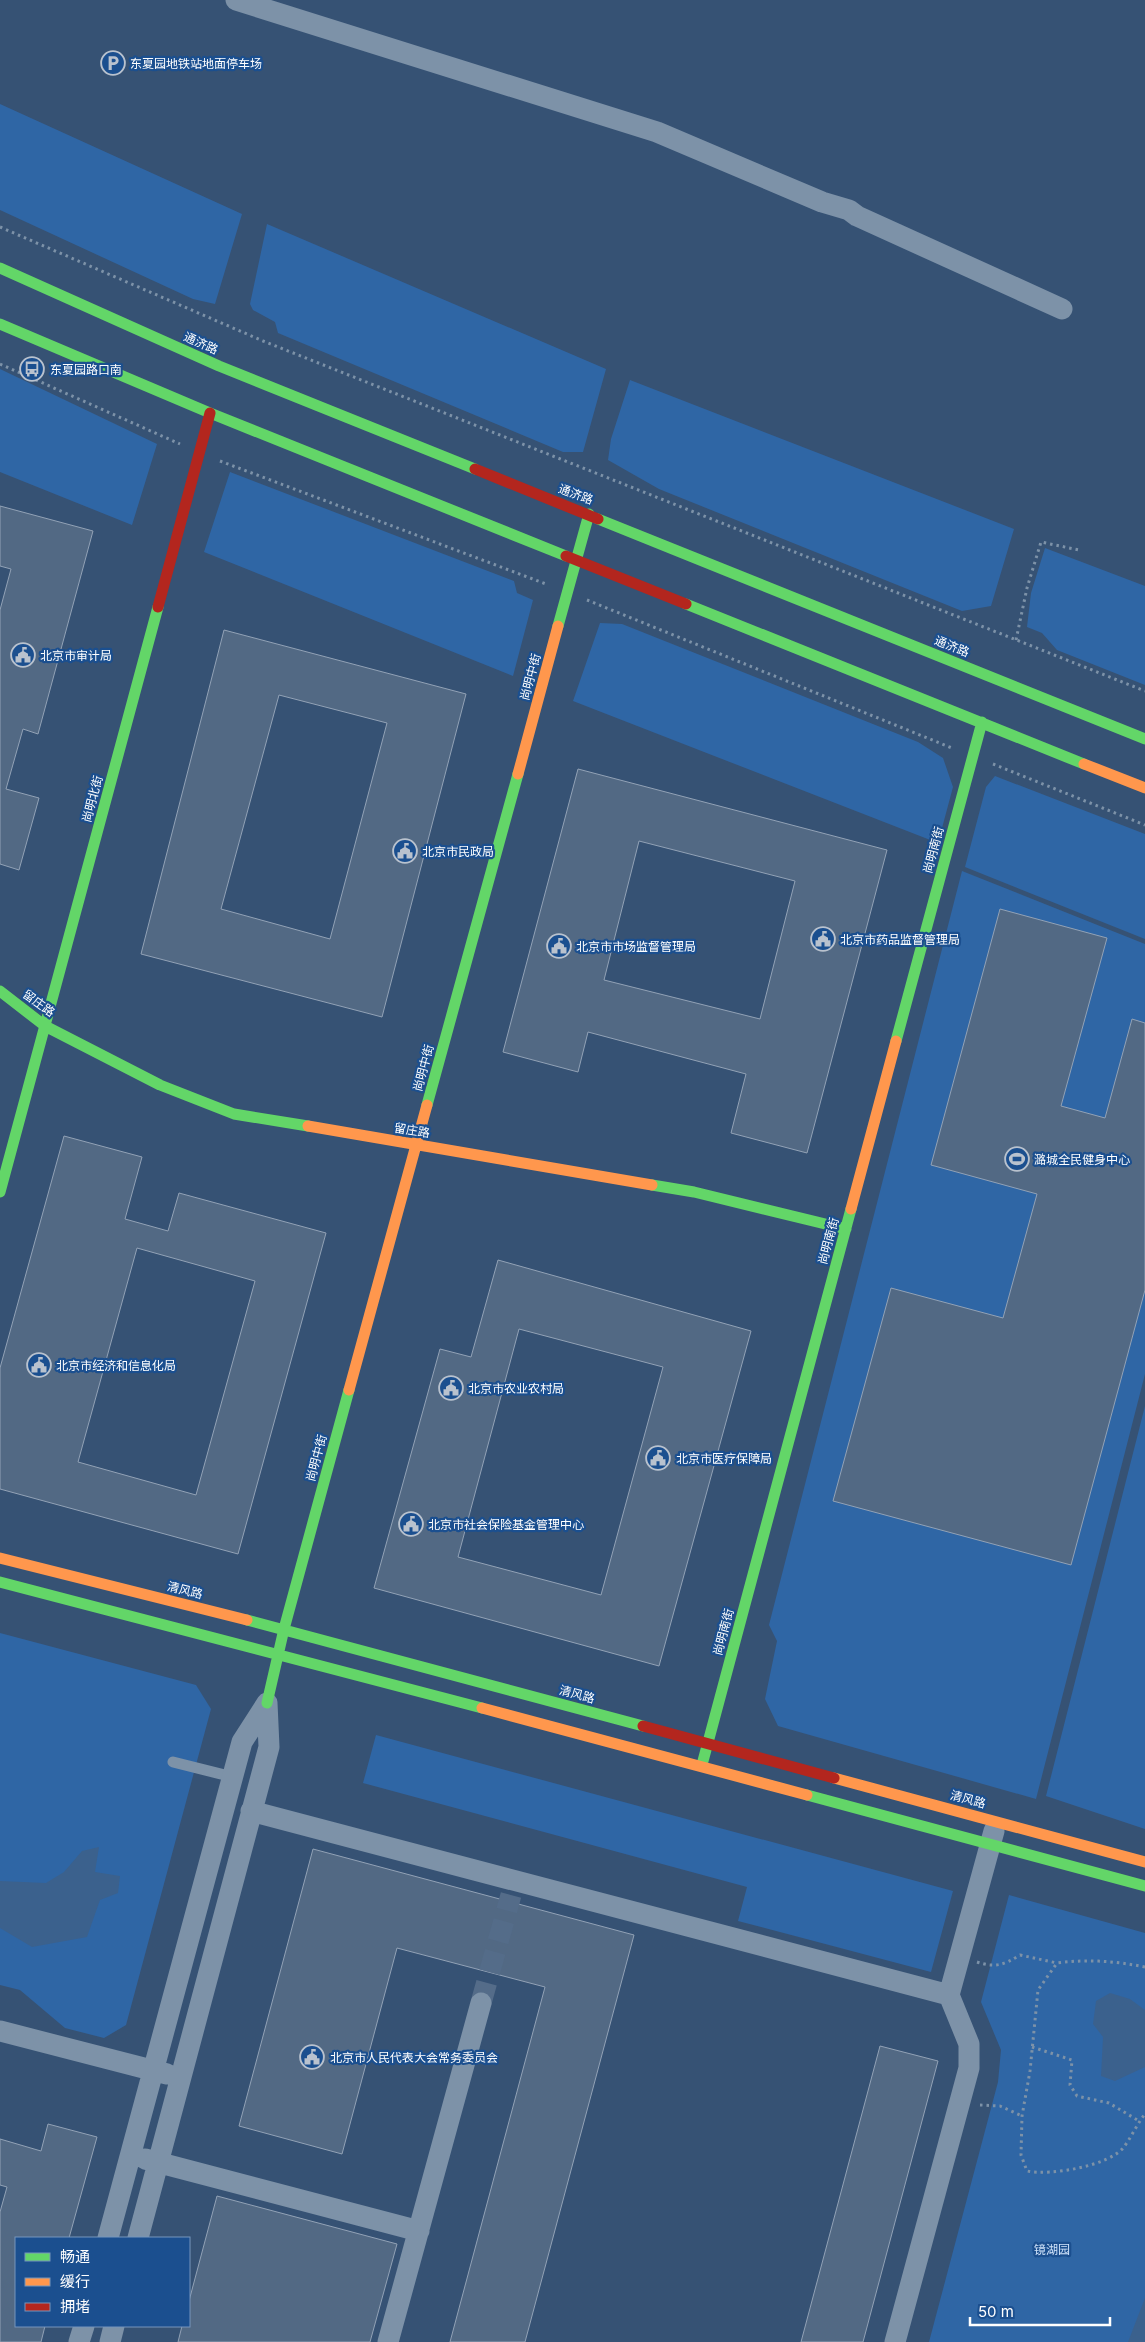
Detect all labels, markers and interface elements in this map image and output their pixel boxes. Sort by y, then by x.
parking icon: 东夏园地铁站地面停车场 [100,50,126,76]
place label: 东夏园地铁站地面停车场 [130,56,262,71]
street label: 通济路 [181,329,221,357]
bus stop icon: 东夏园路口南 [19,356,45,382]
place label: 东夏园路口南 [50,362,122,377]
street label: 通济路 [557,481,595,507]
street label: 通济路 [932,632,972,660]
public building icon: 北京市审计局 [10,642,36,668]
place label: 北京市审计局 [40,648,112,663]
street label: 尚明中街 [517,652,543,702]
street label: 尚明北街 [79,774,105,824]
street label: 尚明南街 [920,825,946,875]
public building icon: 北京市民政局 [392,838,418,864]
place label: 北京市民政局 [422,844,494,859]
public building icon: 北京市药品监督管理局 [810,926,836,952]
place label: 北京市药品监督管理局 [840,932,960,947]
public building icon: 北京市市场监督管理局 [546,933,572,959]
place label: 北京市市场监督管理局 [576,939,696,954]
street label: 留庄路 [20,986,58,1020]
street label: 尚明中街 [410,1043,436,1093]
street label: 留庄路 [393,1120,431,1140]
sports icon: 潞城全民健身中心 [1004,1146,1030,1172]
place label: 潞城全民健身中心 [1034,1152,1130,1167]
street label: 尚明南街 [815,1216,841,1266]
public building icon: 北京市经济和信息化局 [26,1352,52,1378]
place label: 北京市经济和信息化局 [56,1358,176,1373]
public building icon: 北京市农业农村局 [438,1375,464,1401]
place label: 北京市农业农村局 [468,1381,564,1396]
street label: 尚明中街 [303,1433,329,1483]
public building icon: 北京市医疗保障局 [645,1445,671,1471]
place label: 北京市医疗保障局 [676,1451,772,1466]
public building icon: 北京市社会保险基金管理中心 [398,1511,424,1537]
place label: 北京市社会保险基金管理中心 [428,1517,584,1532]
street label: 清风路 [166,1578,204,1602]
street label: 尚明南街 [710,1607,736,1657]
street label: 清风路 [558,1682,596,1706]
street label: 清风路 [949,1787,987,1811]
public building icon: 北京市人民代表大会常务委员会 [299,2044,325,2070]
place label: 北京市人民代表大会常务委员会 [330,2050,498,2065]
legend [15,2237,190,2327]
park label: 镜湖园 [1034,2242,1070,2257]
text: 畅通 [60,2247,90,2266]
text: 缓行 [60,2272,90,2291]
scale bar [970,2294,1110,2326]
text: 拥堵 [60,2297,90,2316]
text: 50 m [978,2302,1014,2321]

